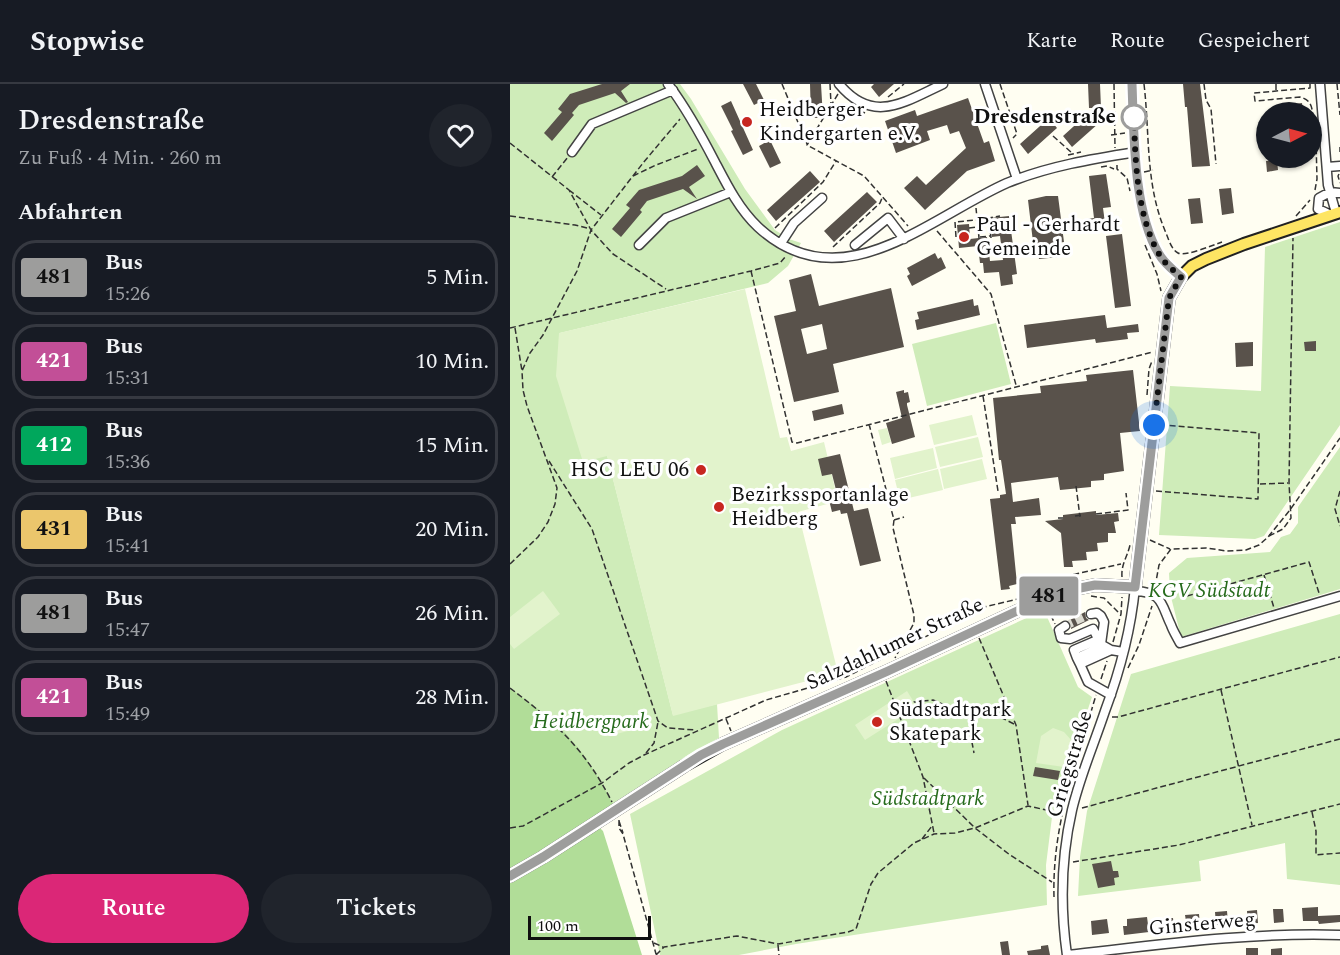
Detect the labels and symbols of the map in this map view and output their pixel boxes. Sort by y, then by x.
place label: Heidberger Kindergarten e.V. [759,94,920,150]
place label: Dresdenstraße [973,101,1116,133]
north arrow [1256,102,1322,168]
marker: Dresdenstraße [1121,104,1147,130]
marker: Heidberger Kindergarten e.V. [740,115,754,129]
place label: Paul - Gerhardt Gemeinde [976,209,1120,265]
marker: Paul - Gerhardt Gemeinde [957,230,971,244]
your location [1139,410,1169,440]
place label: HSC LEU 06 [570,454,689,486]
marker: HSC LEU 06 [694,463,708,477]
place label: Bezirkssportanlage Heidberg [731,479,909,535]
marker: Bezirkssportanlage Heidberg [712,500,726,514]
park label: KGV Südstadt [1148,575,1270,607]
line badge: 481 [1014,576,1084,616]
street label: Salzdahlumer Straße [801,589,989,699]
place label: Südstadtpark Skatepark [889,694,1012,750]
park label: Heidbergpark [533,706,649,738]
street label: Griegstraße [1039,706,1101,822]
marker: Südstadtpark Skatepark [870,715,884,729]
park label: Südstadtpark [872,783,984,815]
street label: Ginsterweg [1147,903,1257,945]
scale bar [528,913,651,940]

